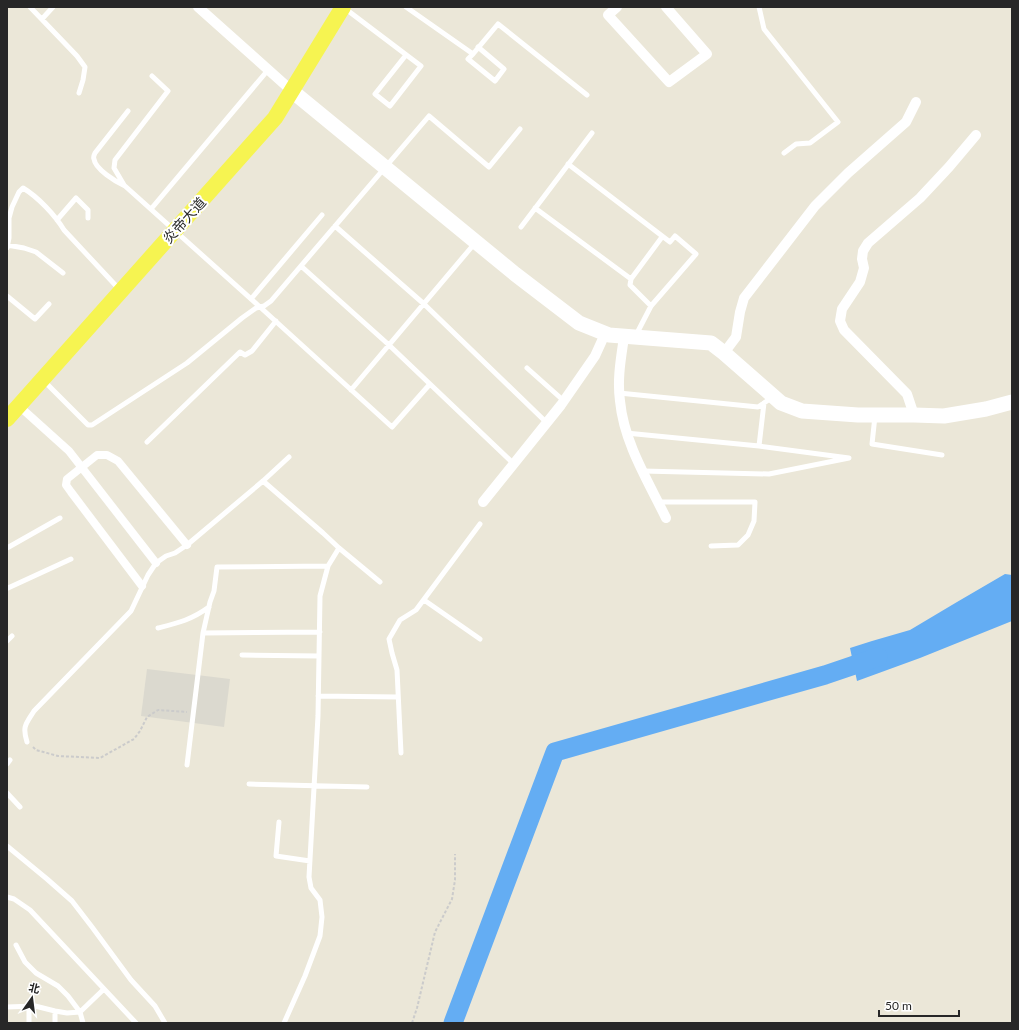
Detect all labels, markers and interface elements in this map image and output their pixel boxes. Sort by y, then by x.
street label: 炎帝大道 [159,194,209,246]
north arrow [12,978,52,1018]
text: 北 [28,980,41,995]
scale bar [879,992,959,1018]
text: 50 m [885,998,912,1013]

